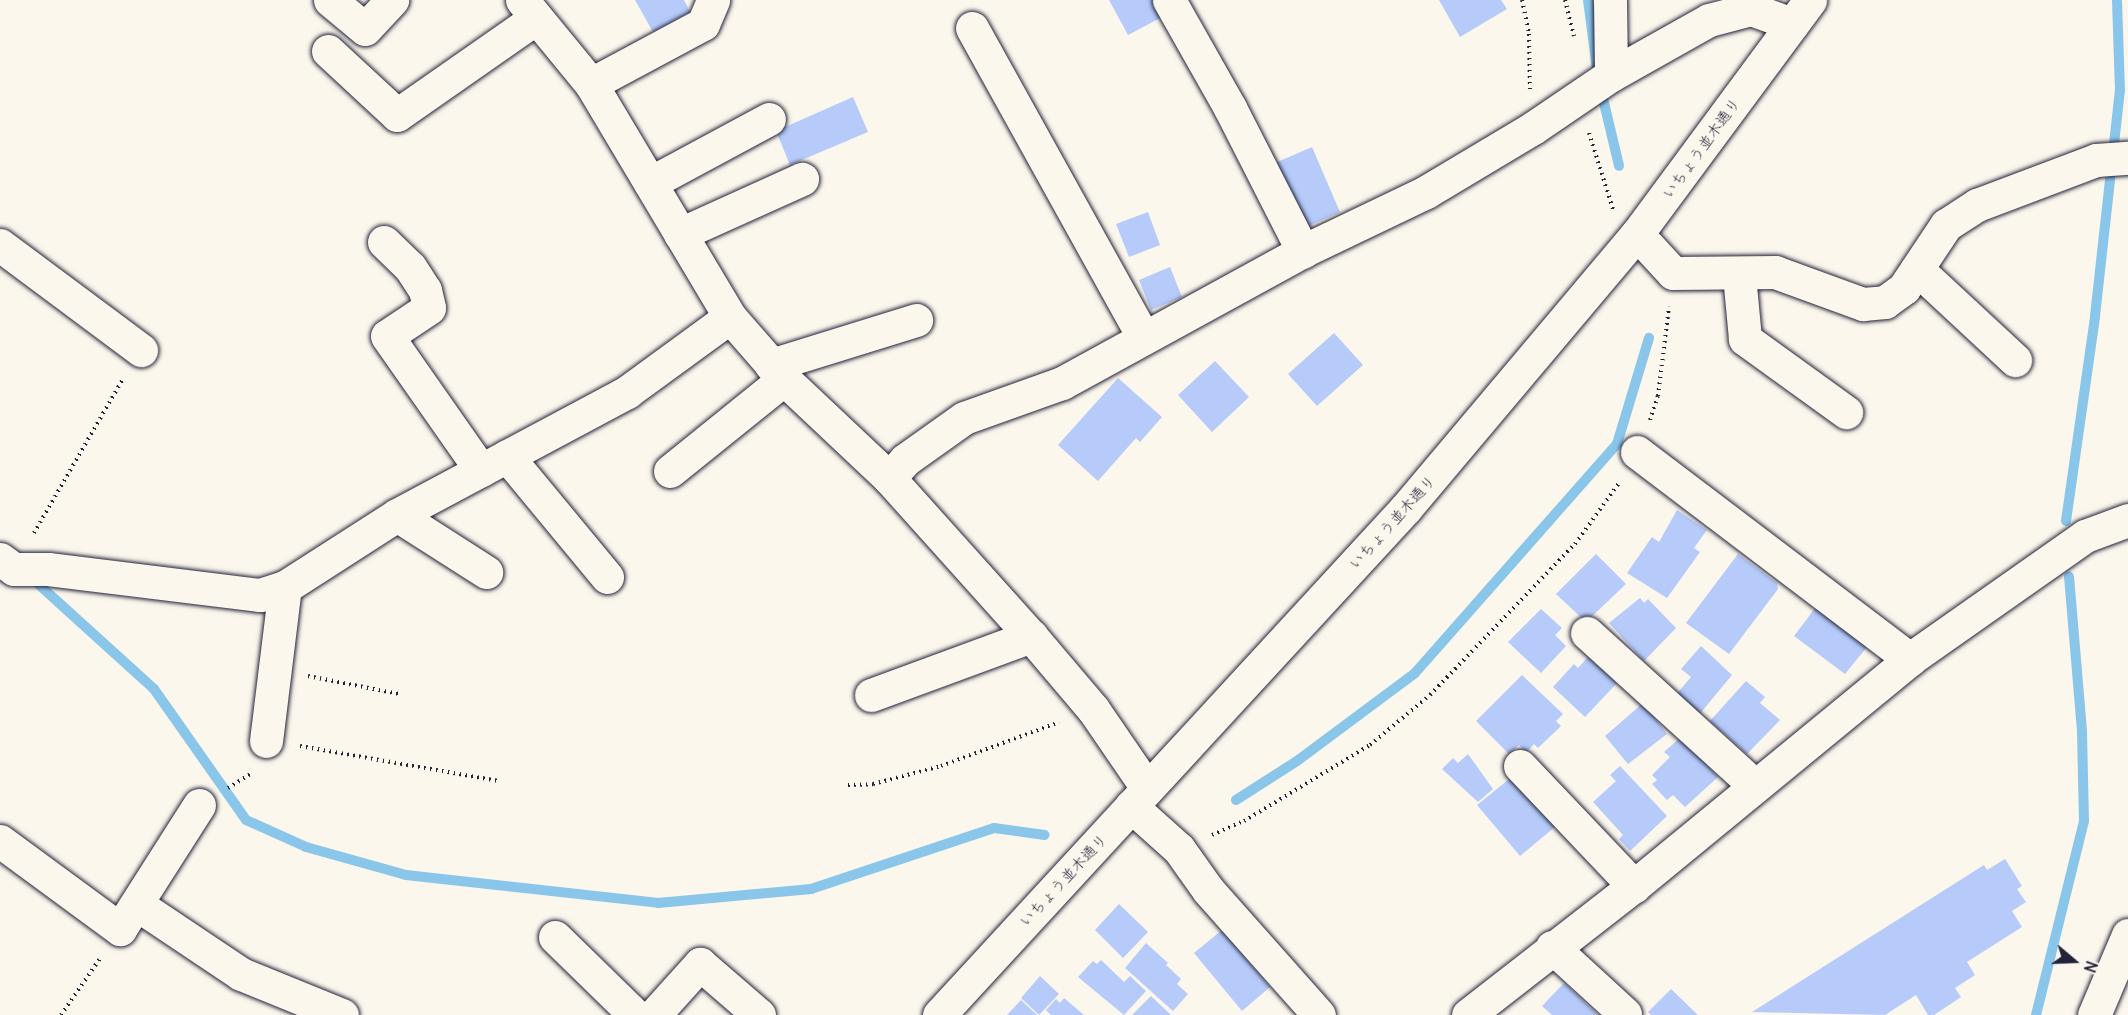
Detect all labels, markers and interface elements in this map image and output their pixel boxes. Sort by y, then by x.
street label: いちょう並木通り [1658,94,1744,202]
street label: いちょう並木通り [1345,471,1439,573]
street label: いちょう並木通り [1015,830,1111,930]
north arrow [2044,931,2104,991]
text: N [2080,958,2102,975]

